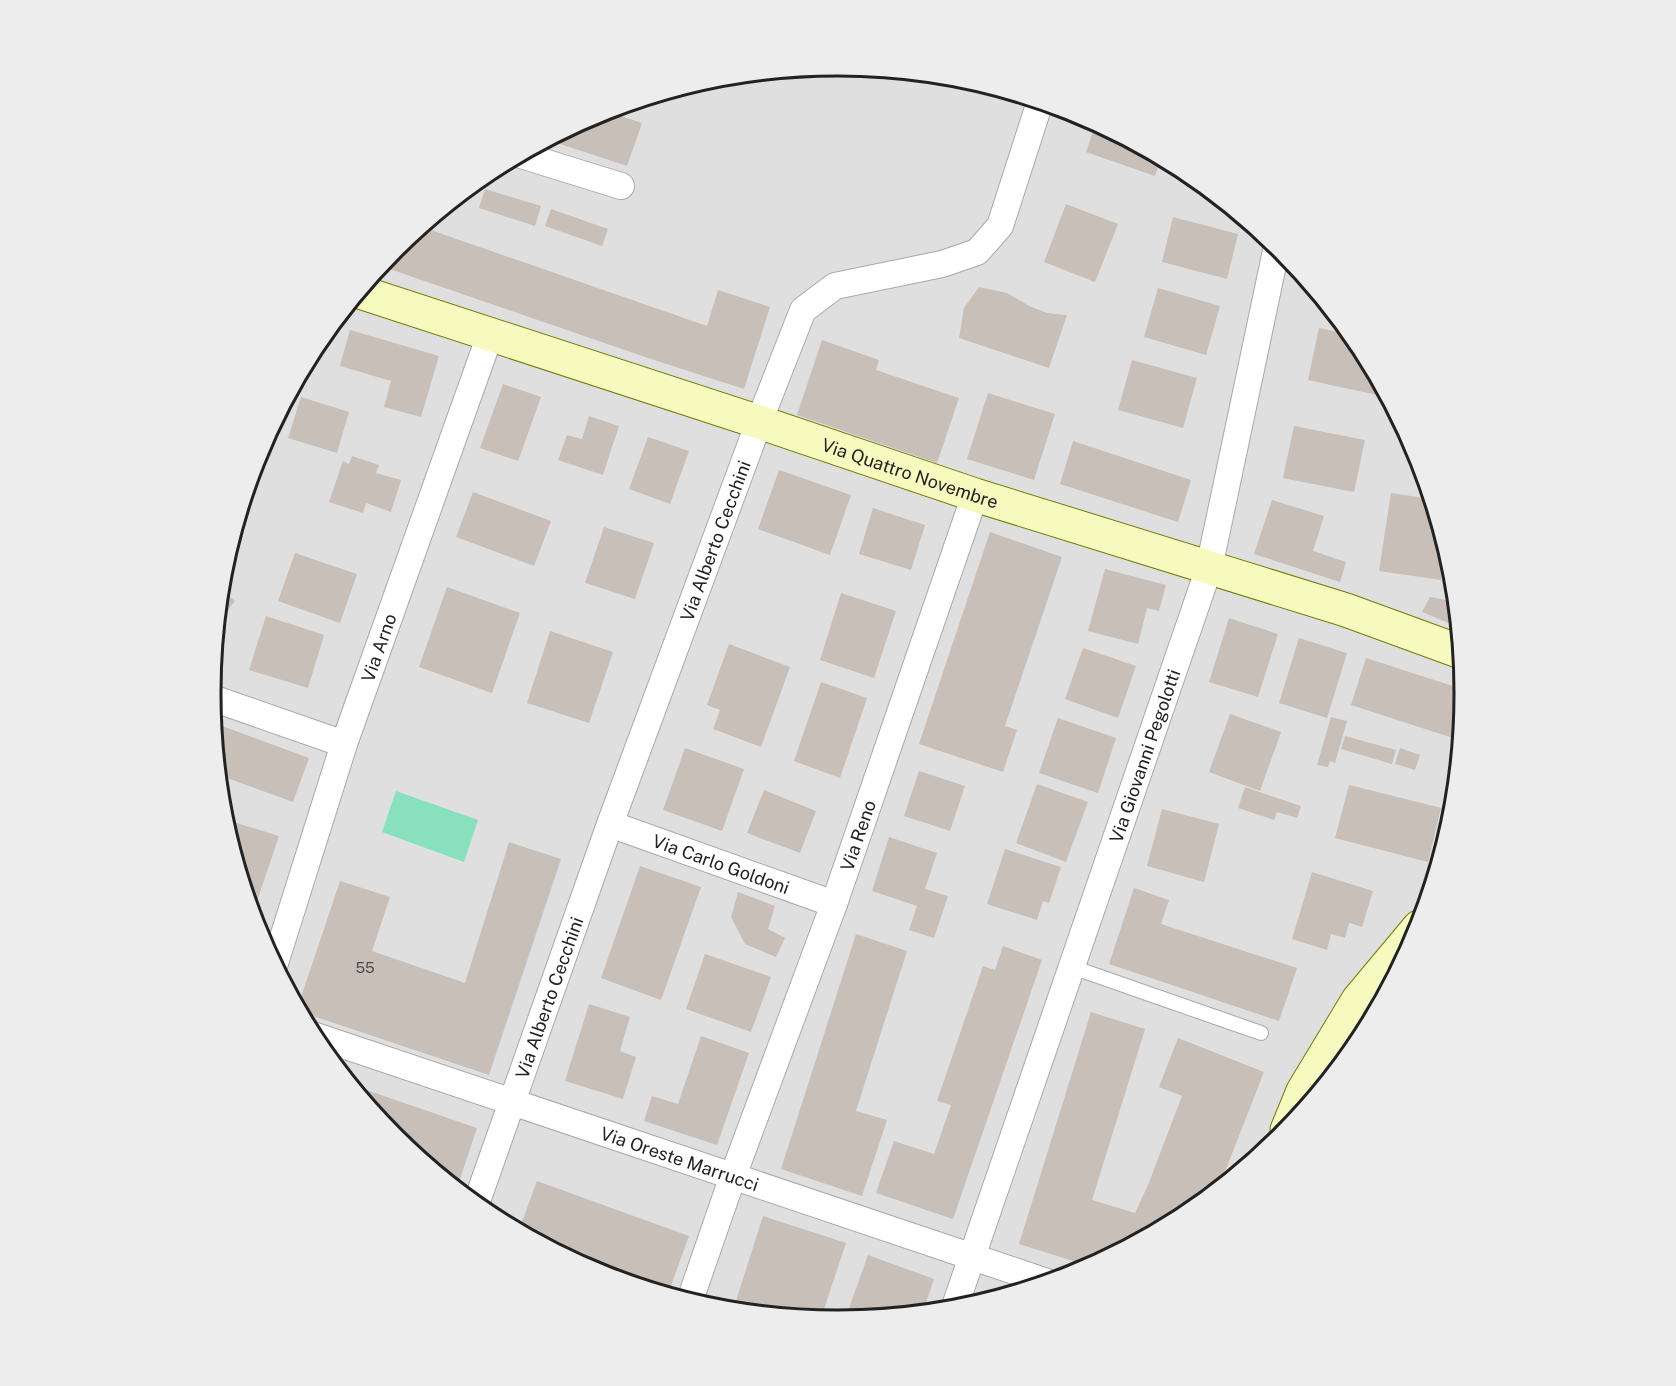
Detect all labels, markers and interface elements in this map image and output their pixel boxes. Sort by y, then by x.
street label: Via Quattro Novembre [819,433,1001,512]
street label: Via Alberto Cecchini [676,457,754,624]
street label: Via Arno [357,610,400,685]
street label: Via Giovanni Pegolotti [1105,666,1184,845]
street label: Via Reno [836,797,880,874]
street label: Via Carlo Goldoni [650,830,792,898]
street label: Via Alberto Cecchini [511,914,587,1081]
house number: 55 [355,959,375,976]
street label: Via Oreste Marrucci [598,1122,762,1195]

